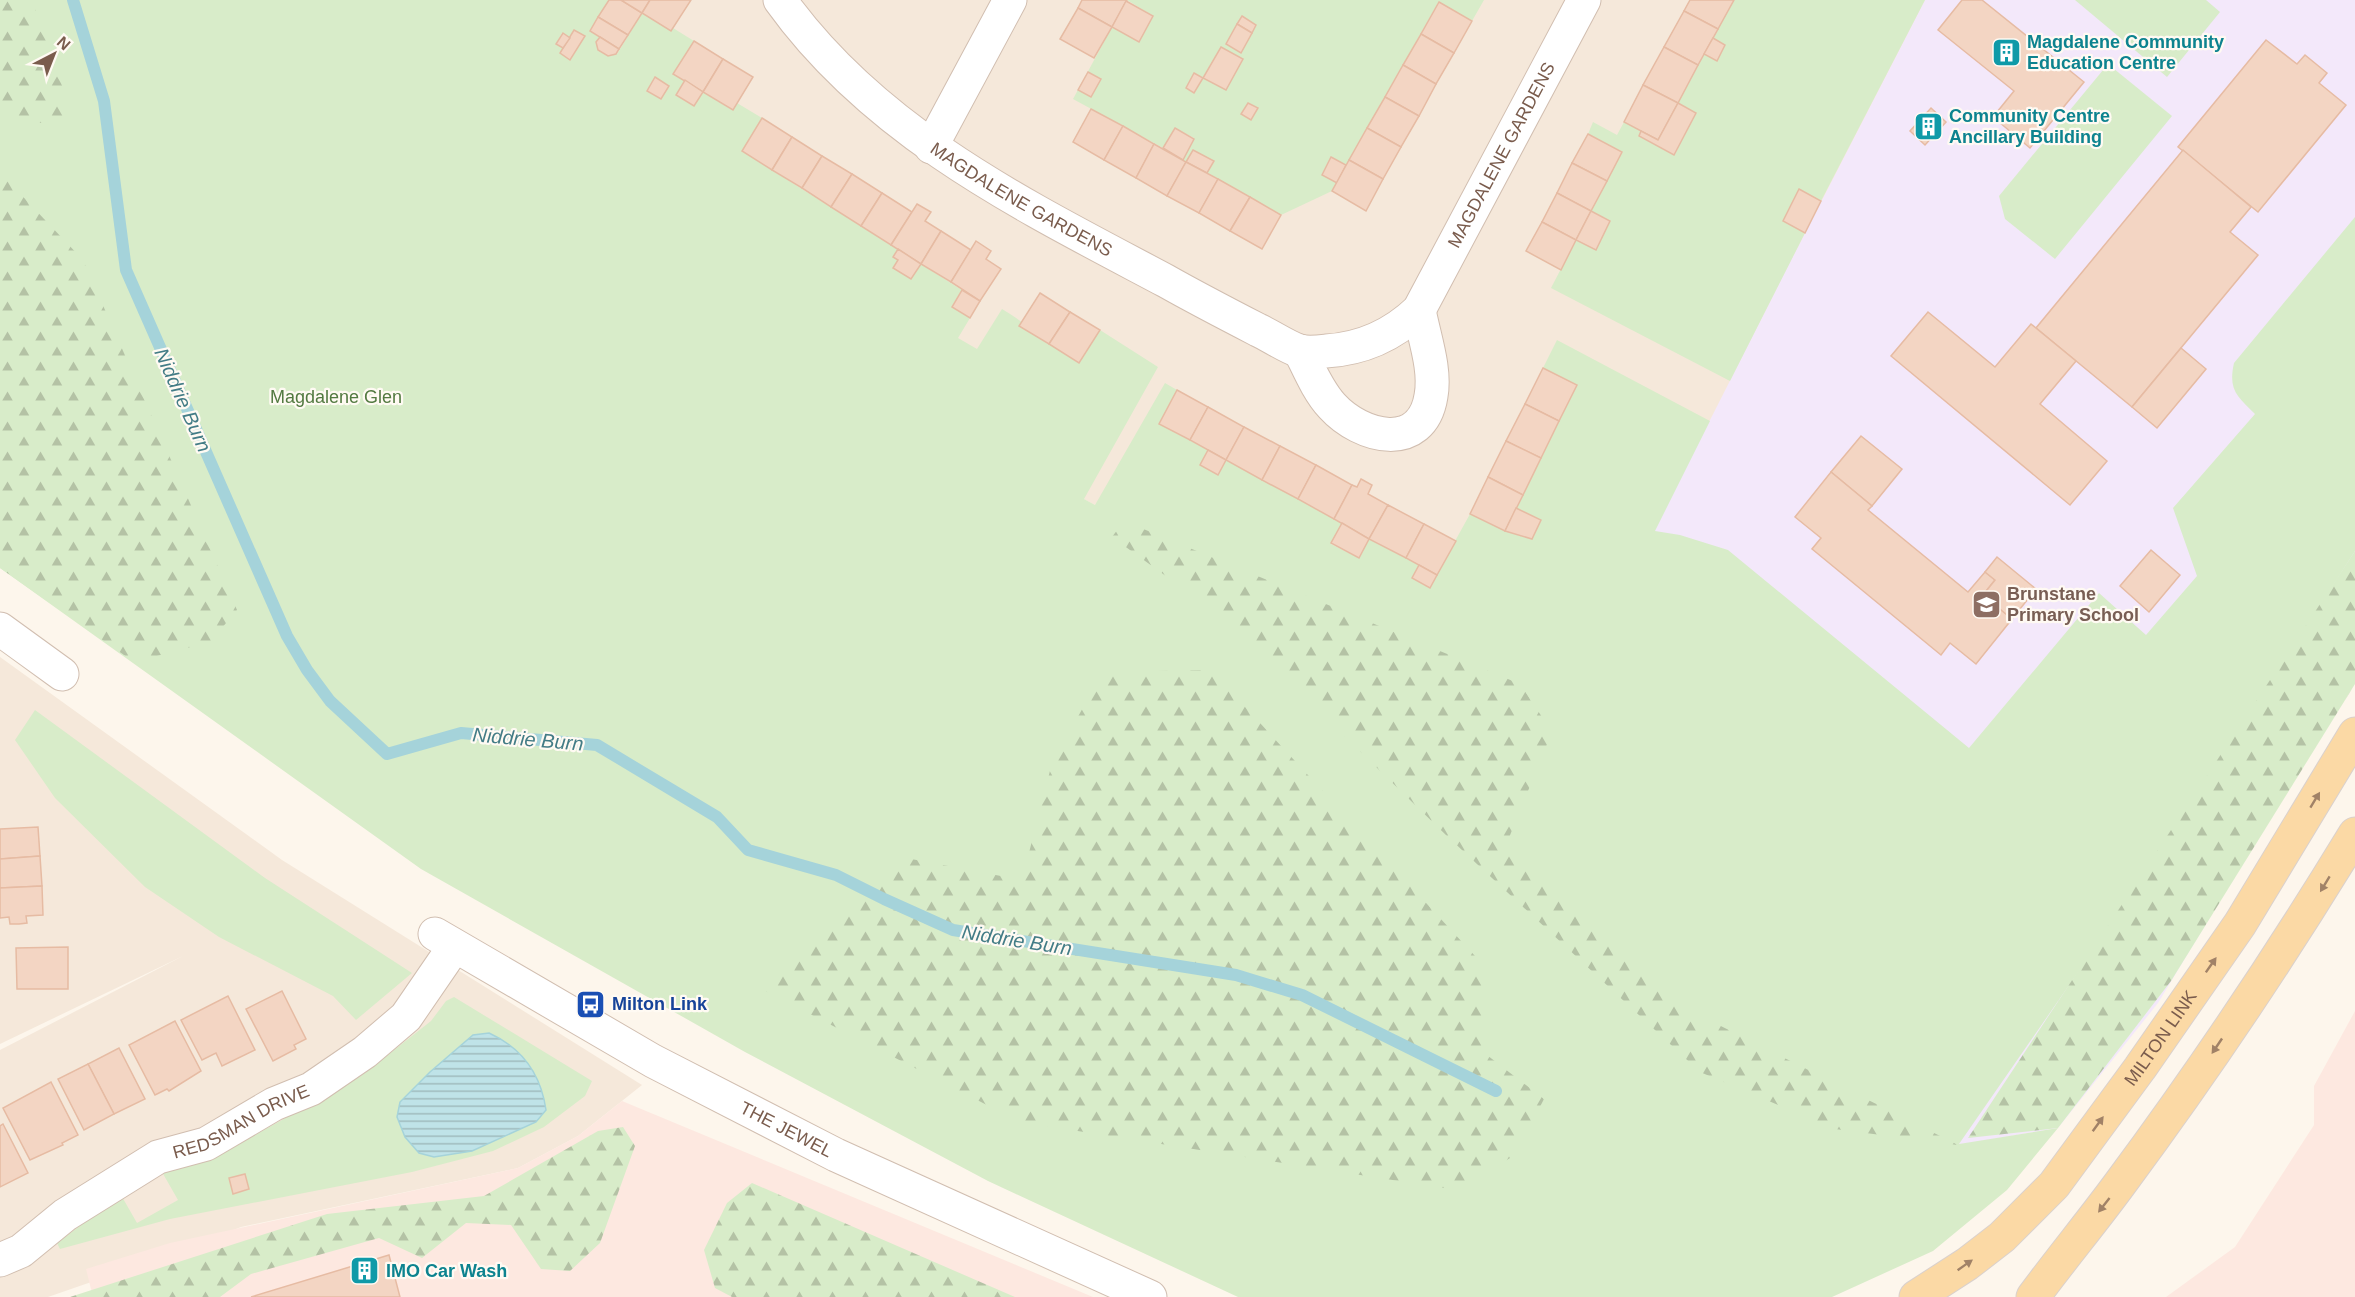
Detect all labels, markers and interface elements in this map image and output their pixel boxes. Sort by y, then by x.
north arrow [24,24,84,84]
place label: Magdalene Community Education Centre [2027,32,2224,73]
text: N [54,33,74,53]
building icon: Magdalene Community Education Centre [1990,36,2022,68]
street label: MAGDALENE GARDENS [1444,59,1559,251]
place label: Community Centre Ancillary Building [1949,106,2110,147]
building icon: Community Centre Ancillary Building [1912,110,1944,142]
street label: MAGDALENE GARDENS [927,138,1116,261]
water label: Niddrie Burn [150,345,216,455]
park label: Magdalene Glen [270,387,402,407]
place label: Brunstane Primary School [2007,584,2139,625]
school or university icon: Brunstane Primary School [1970,588,2002,620]
water label: Niddrie Burn [472,723,584,755]
one-way arrow [2309,792,2320,808]
one-way arrow [2319,876,2330,892]
water label: Niddrie Burn [960,920,1074,960]
one-way arrow [2205,958,2217,974]
street label: MILTON LINK [2120,987,2201,1090]
bus stop icon: Milton Link [575,988,607,1020]
place label: Milton Link [612,994,708,1014]
one-way arrow [2211,1038,2223,1054]
street label: REDSMAN DRIVE [170,1081,312,1163]
street label: THE JEWEL [737,1097,836,1161]
one-way arrow [2092,1117,2104,1132]
one-way arrow [2097,1197,2110,1213]
building icon: IMO Car Wash [349,1255,381,1287]
one-way arrow [1957,1259,1973,1271]
place label: IMO Car Wash [386,1261,507,1281]

